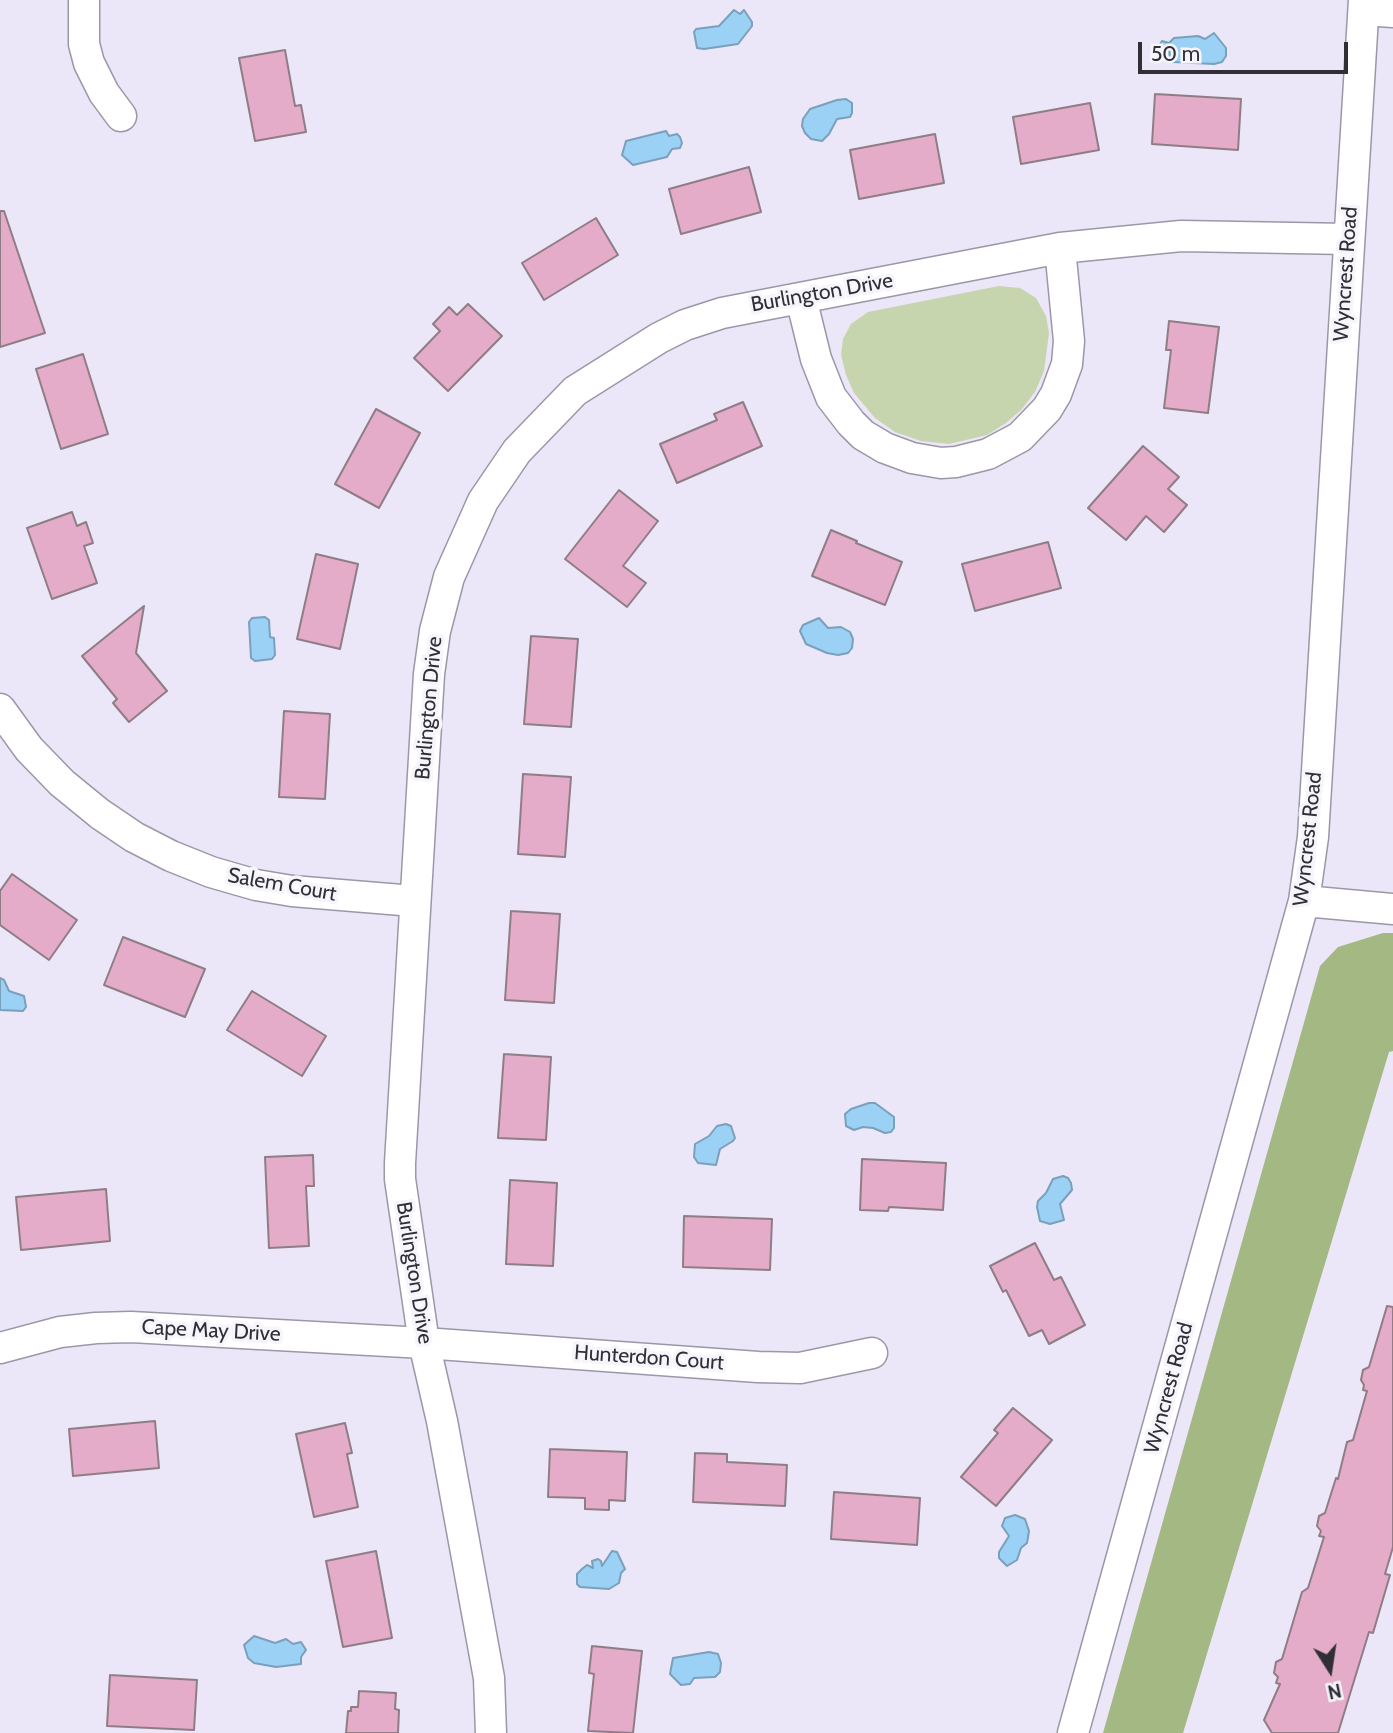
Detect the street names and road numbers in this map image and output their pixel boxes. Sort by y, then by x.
street label: Wyncrest Road [1329,206,1363,342]
street label: Burlington Drive [749,268,895,318]
street label: Burlington Drive [410,635,448,781]
street label: Wyncrest Road [1288,771,1328,907]
street label: Salem Court [226,863,338,907]
street label: Burlington Drive [390,1200,438,1346]
street label: Cape May Drive [141,1315,281,1347]
street label: Wyncrest Road [1139,1320,1199,1456]
street label: Hunterdon Court [573,1340,725,1376]

